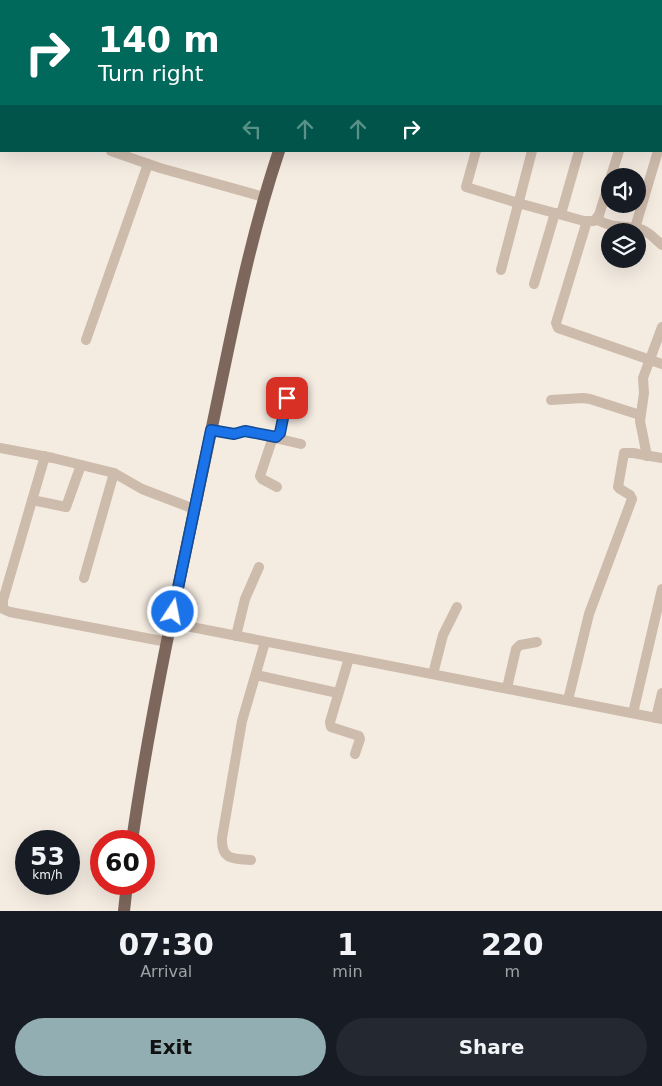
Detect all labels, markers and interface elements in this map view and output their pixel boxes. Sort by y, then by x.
icon: right [15,20,80,85]
text: 140 m [98,20,220,60]
text: Turn right [98,61,203,86]
icon: left [238,115,266,143]
icon: ahead [291,115,319,143]
icon: ahead [344,115,372,143]
icon: right [397,115,425,143]
map controls [601,168,646,268]
button: sound [601,168,646,213]
button: layers [601,223,646,268]
pin [266,377,308,419]
icon: arrive [273,384,301,412]
position arrow [146,585,198,637]
speed limit sign: 60 [90,830,155,895]
text: 53 [30,842,65,871]
text: km/h [32,868,63,882]
text: 07:30 [118,927,214,962]
text: 1 [337,927,358,962]
text: 220 [481,927,544,962]
text: Arrival [140,962,192,981]
text: min [332,962,363,981]
text: m [504,962,520,981]
button: Exit [15,1018,326,1076]
button: Share [336,1018,647,1076]

